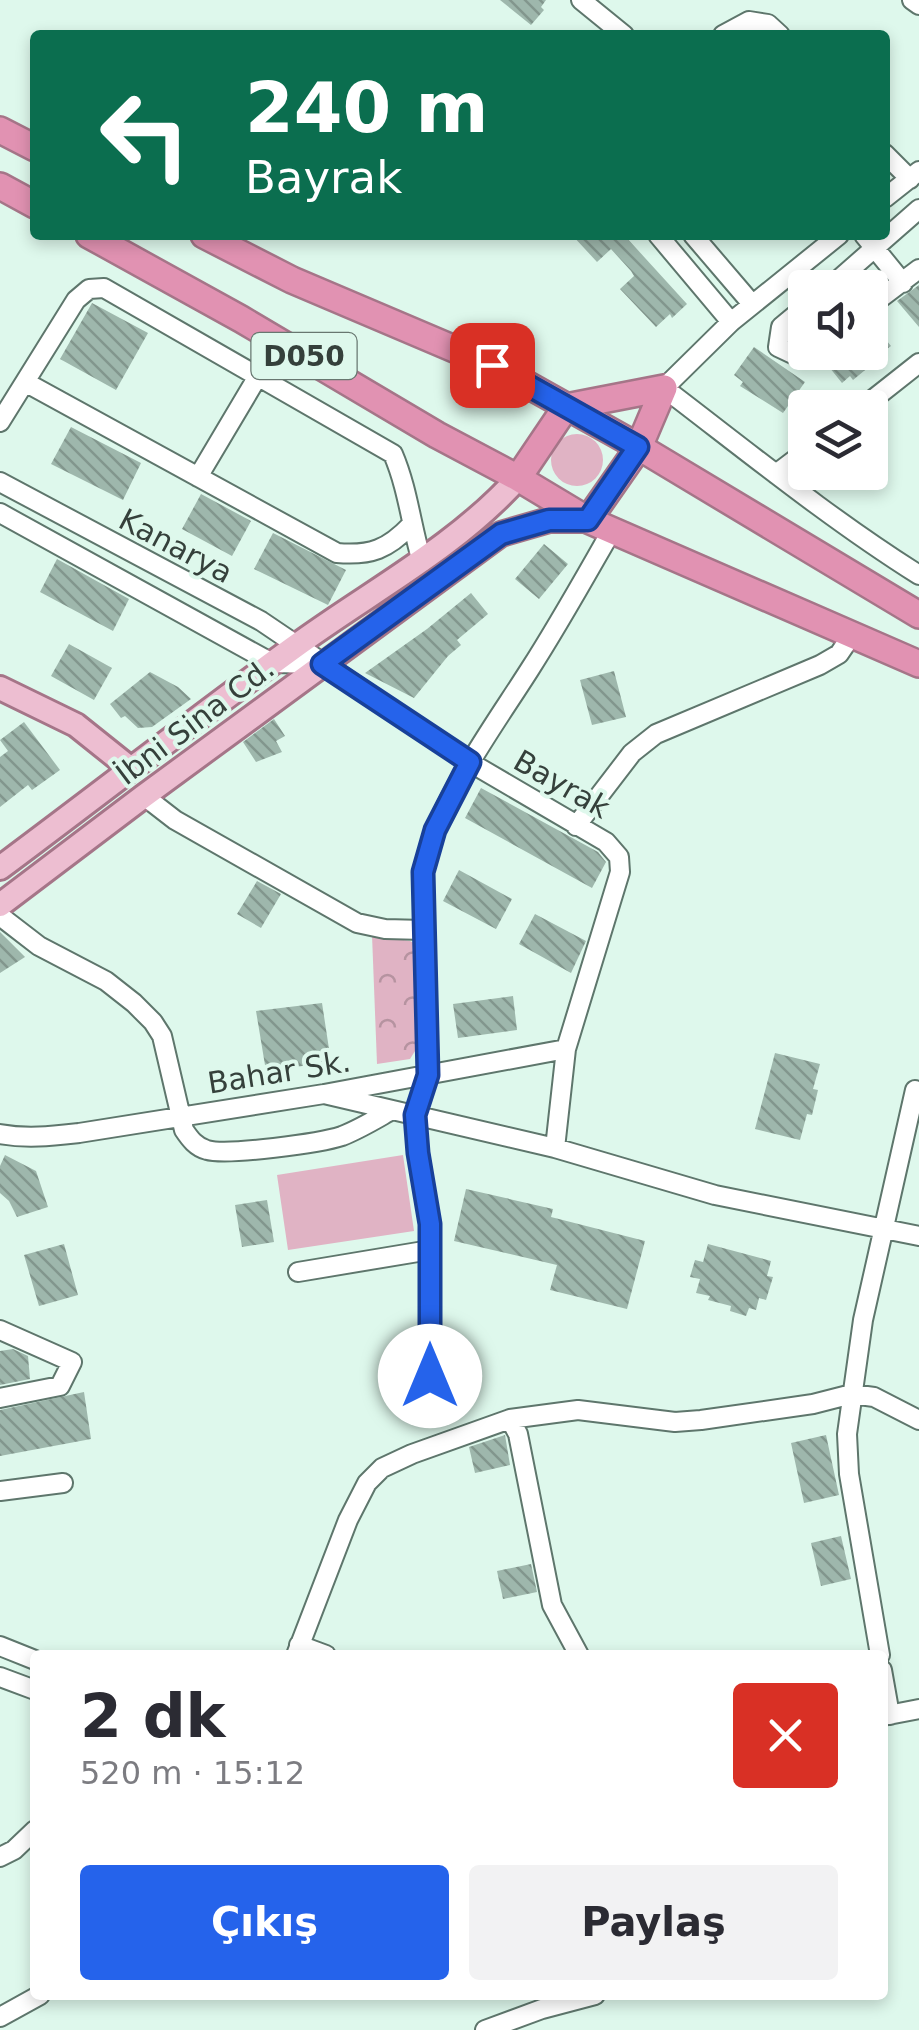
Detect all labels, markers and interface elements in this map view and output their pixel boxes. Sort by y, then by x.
text: 240 m [245,67,488,149]
icon: left [80,70,210,200]
text: Bayrak [245,151,402,204]
map controls [788,270,888,490]
button: sound [788,270,888,370]
pin [450,323,535,408]
road number: D050 [252,333,356,379]
icon: arrive [465,338,520,393]
button: layers [788,390,888,490]
street label: Kanarya [113,502,239,590]
street label: İbni Sina Cd. [109,650,281,792]
street label: Bayrak [508,743,617,826]
street label: Bahar Sk. [205,1043,353,1101]
position arrow [378,1324,482,1428]
text: 2 dk [80,1681,226,1751]
button: close [733,1683,838,1788]
text: 520 m · 15:12 [80,1754,305,1792]
button: Çıkış [80,1865,449,1980]
button: Paylaş [469,1865,838,1980]

